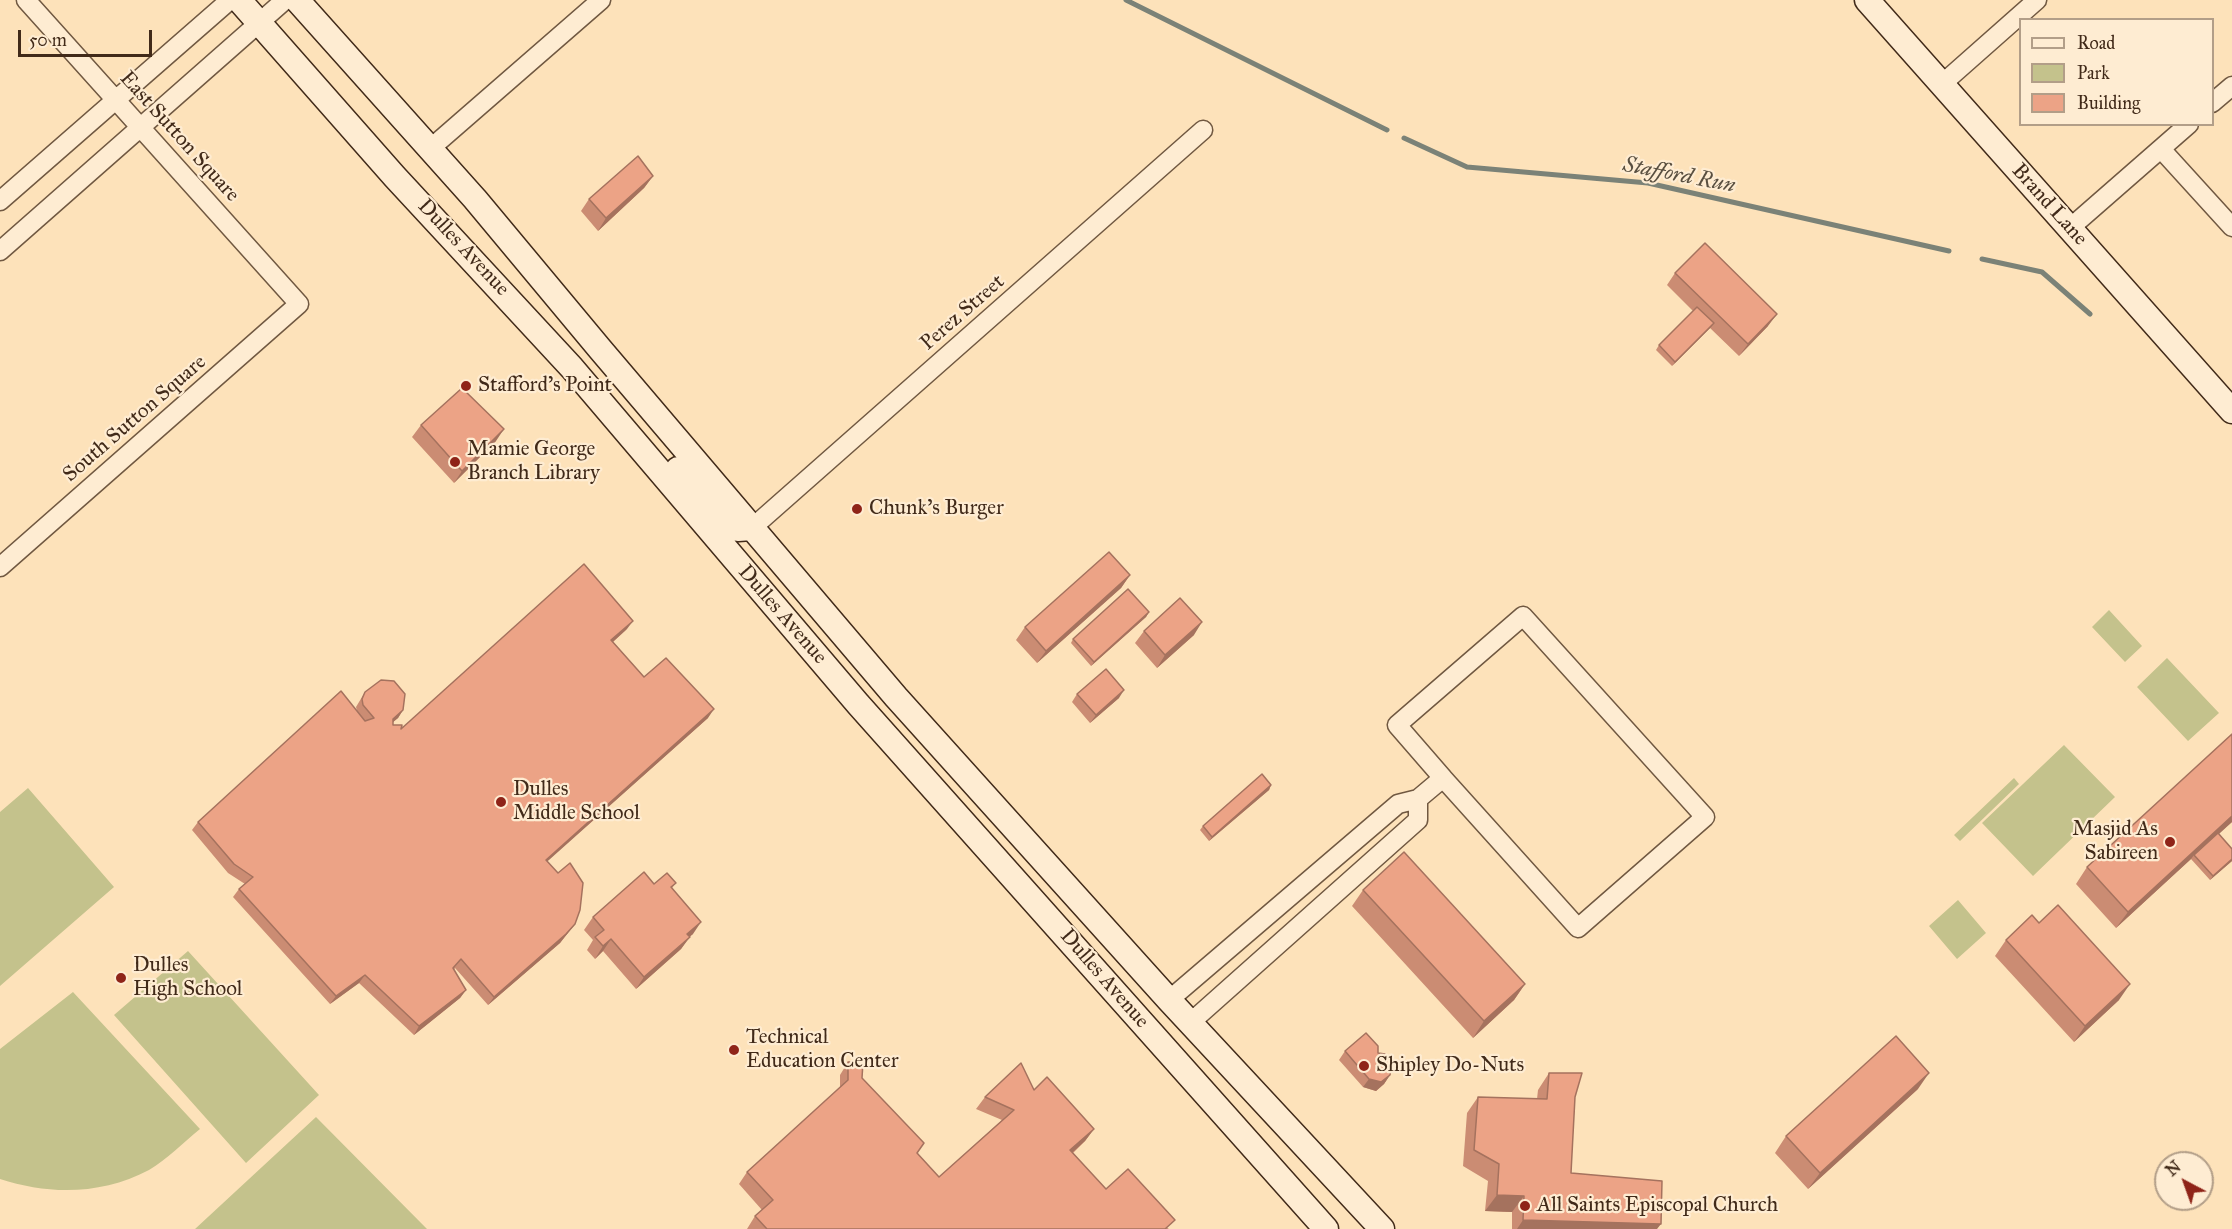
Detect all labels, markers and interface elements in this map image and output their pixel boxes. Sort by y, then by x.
scale bar [21,18,154,56]
legend [2019,18,2214,126]
text: 50 m [29,29,67,51]
text: Road [2077,32,2115,54]
text: Park [2077,62,2110,84]
street label: East Sutton Square [114,67,244,207]
text: Building [2077,92,2140,114]
water label: Stafford Run [1621,152,1737,200]
street label: Brand Lane [2006,159,2092,251]
street label: Dulles Avenue [412,194,514,302]
street label: Perez Street [916,270,1010,356]
street label: South Sutton Square [58,350,212,488]
place label: Stafford's Point [478,373,612,399]
marker: Stafford's Point [459,379,473,393]
place label: Mamie George Branch Library [467,437,600,487]
marker: Mamie George Branch Library [448,455,462,469]
place label: Chunk's Burger [869,496,1004,522]
marker: Chunk's Burger [850,502,864,516]
street label: Dulles Avenue [732,560,832,670]
place label: Dulles Middle School [513,777,640,827]
marker: Dulles Middle School [494,795,508,809]
place label: Masjid As Sabireen [2072,817,2158,867]
marker: Masjid As Sabireen [2163,835,2177,849]
street label: Dulles Avenue [1054,924,1154,1034]
place label: Dulles High School [133,953,243,1003]
marker: Dulles High School [114,971,128,985]
place label: Technical Education Center [746,1025,899,1075]
marker: Technical Education Center [727,1043,741,1057]
place label: Shipley Do-Nuts [1376,1053,1524,1079]
marker: Shipley Do-Nuts [1357,1059,1371,1073]
north arrow [2154,1151,2214,1211]
text: N [2162,1157,2185,1180]
place label: All Saints Episcopal Church [1537,1193,1778,1219]
marker: All Saints Episcopal Church [1518,1199,1532,1213]

